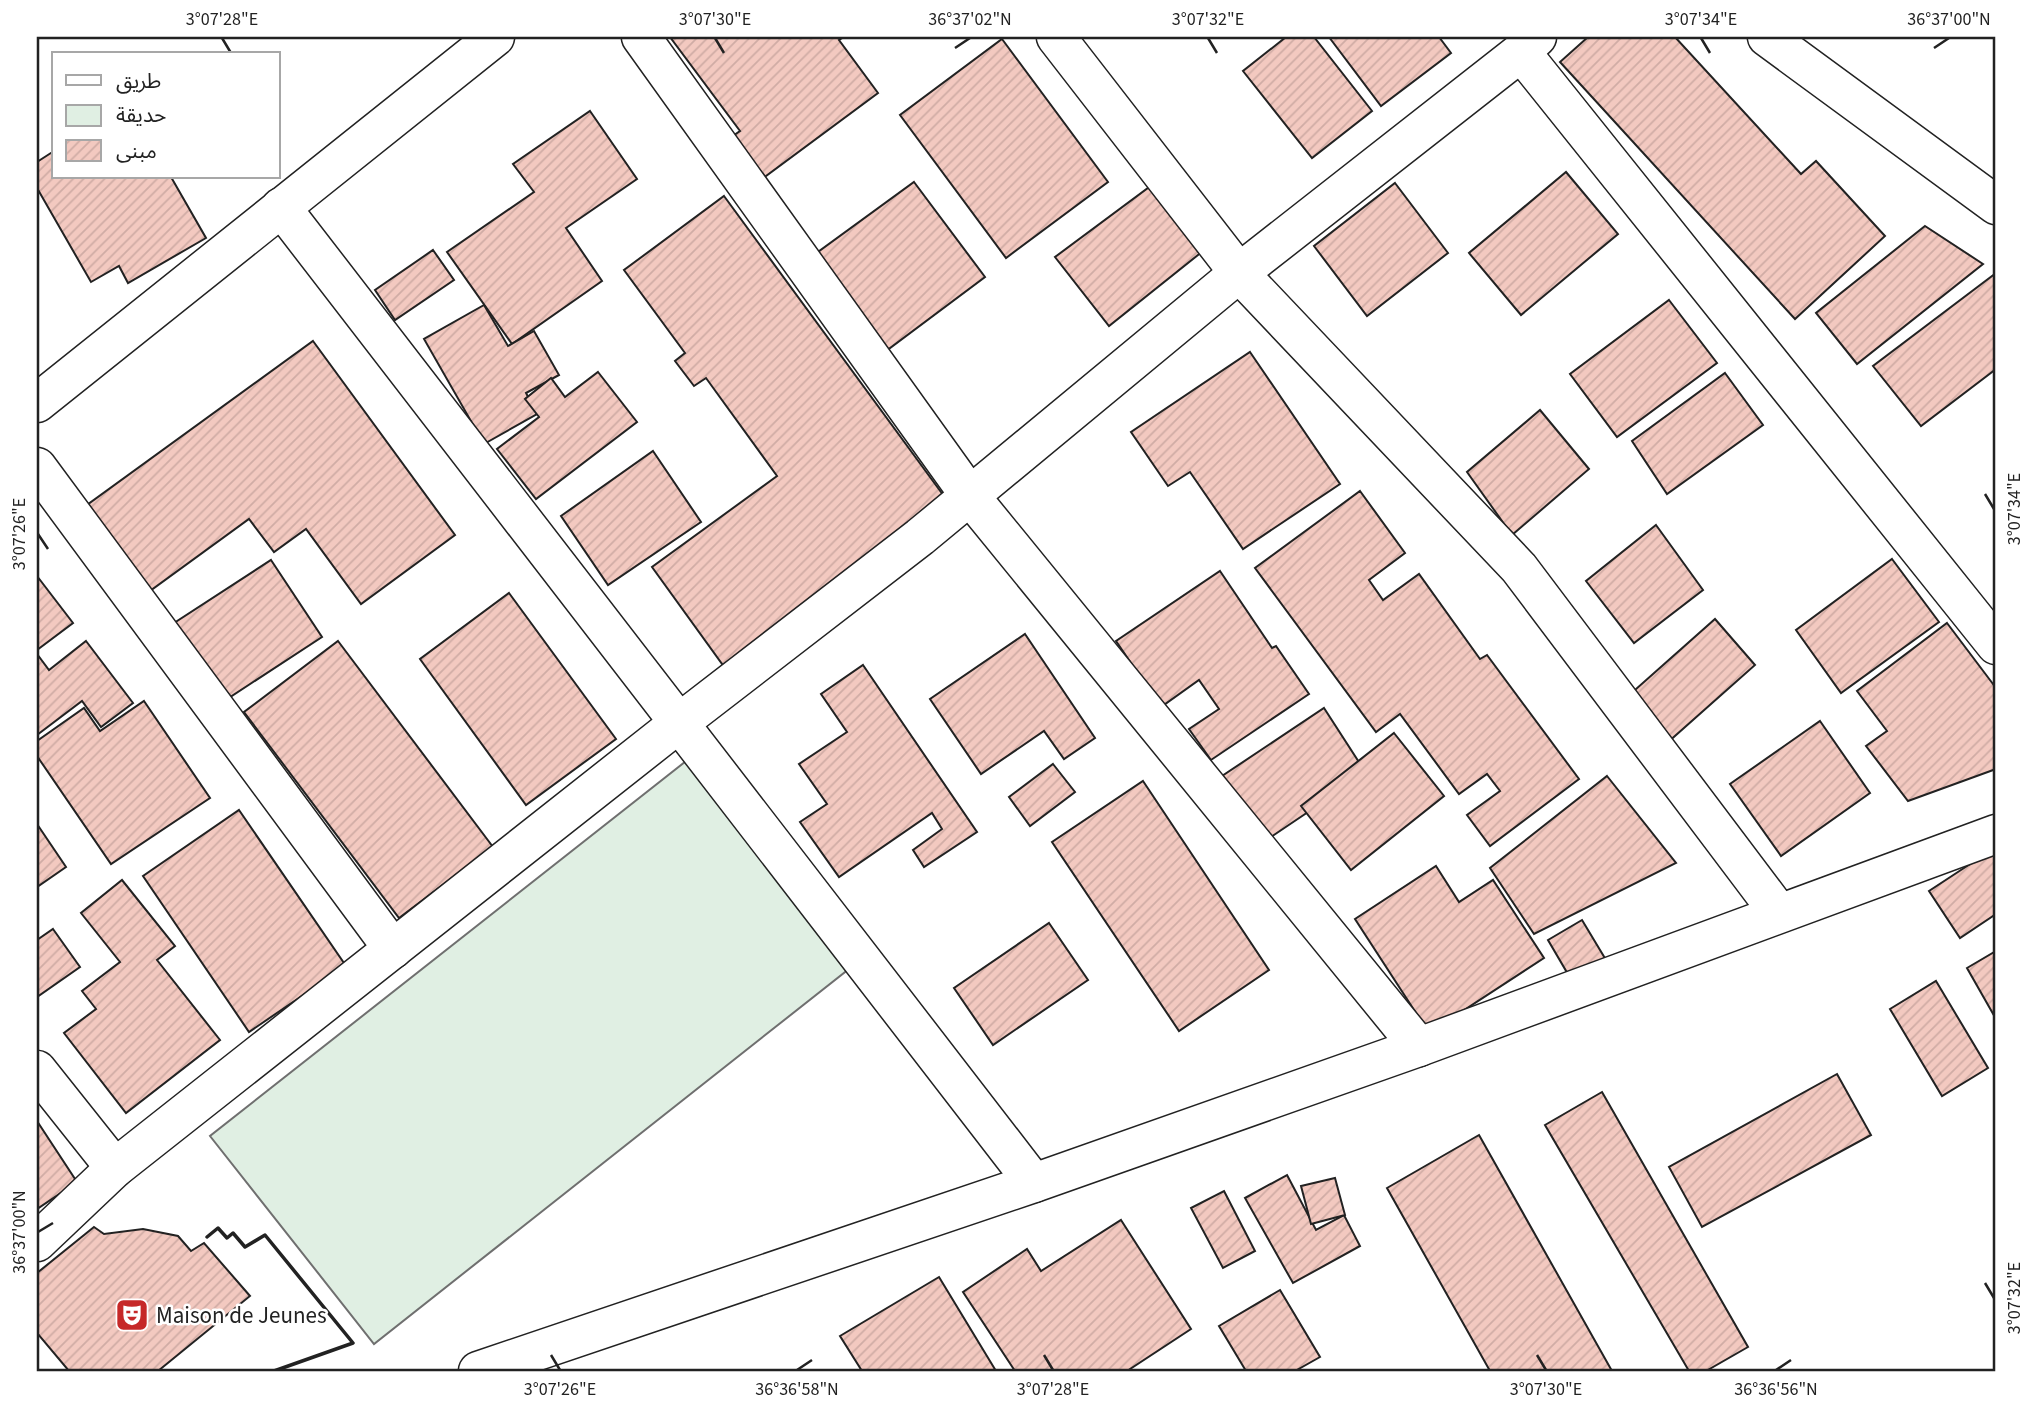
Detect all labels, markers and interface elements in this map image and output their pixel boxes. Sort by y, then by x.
text: 3°07'28"E [186,7,258,32]
text: 3°07'30"E [679,7,751,32]
text: 36°37'02"N [928,7,1012,32]
text: 3°07'32"E [1172,7,1244,32]
text: 3°07'34"E [1665,7,1737,32]
text: 36°37'00"N [1907,7,1991,32]
legend [52,52,280,178]
text: طريق [116,66,161,96]
text: حديقة [116,100,166,130]
text: مبنى [116,136,157,166]
text: 3°07'34"E [2002,473,2027,545]
text: 3°07'26"E [7,498,32,570]
text: 36°37'00"N [7,1190,32,1274]
text: 3°07'32"E [2002,1262,2027,1334]
theatre icon: Maison de Jeunes [113,1296,151,1334]
place label: Maison de Jeunes [156,1299,327,1332]
text: 3°07'26"E [524,1377,596,1402]
text: 36°36'58"N [755,1377,839,1402]
text: 3°07'28"E [1017,1377,1089,1402]
text: 3°07'30"E [1510,1377,1582,1402]
text: 36°36'56"N [1734,1377,1818,1402]

